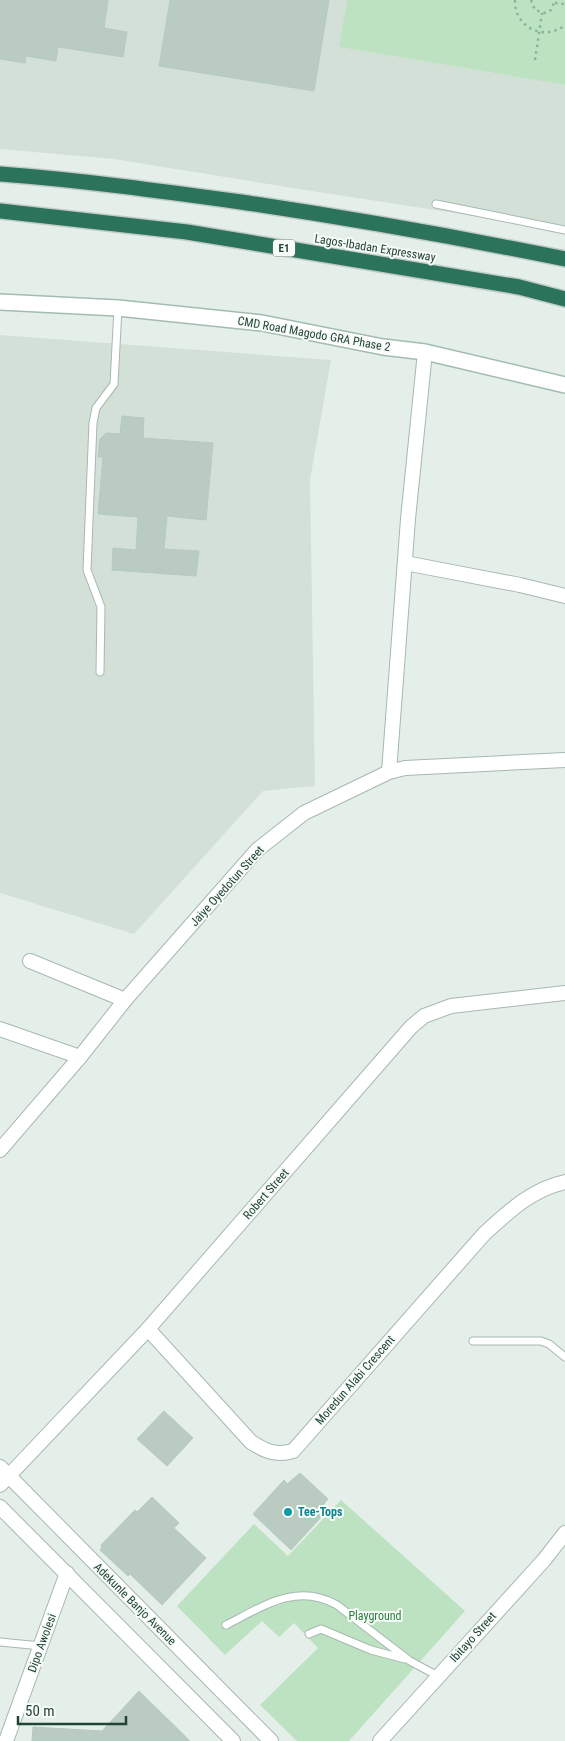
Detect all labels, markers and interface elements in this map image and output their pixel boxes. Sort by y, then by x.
street label: Lagos-Ibadan Expressway [313,232,437,264]
road number: E1 [273,240,295,256]
street label: CMD Road Magodo GRA Phase 2 [237,314,392,354]
street label: Jaiye Oyedotun Street [187,843,267,929]
street label: Robert Street [240,1166,292,1222]
street label: Moredun Alabi Crescent [313,1332,398,1427]
place label: Tee-Tops [298,1505,343,1519]
marker: Tee-Tops [282,1506,294,1518]
street label: Adekunle Banjo Avenue [91,1560,179,1648]
park label: Playground [348,1609,402,1623]
street label: Ibitayo Street [447,1609,499,1665]
street label: Dipo Awolesi [25,1612,59,1674]
scale bar [18,1694,125,1726]
text: 50 m [25,1702,55,1720]

